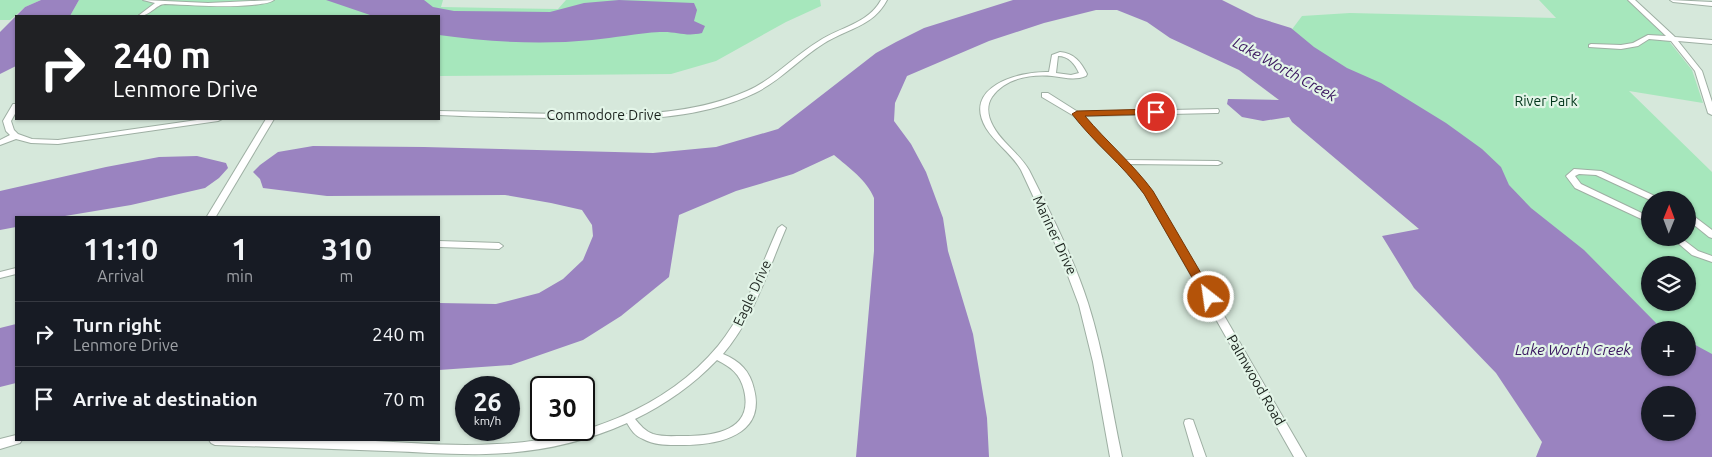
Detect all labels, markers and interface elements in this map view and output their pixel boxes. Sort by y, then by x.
water label: Lake Worth Creek [1230,33,1340,105]
icon: right [30,35,95,100]
text: 240 m [113,35,211,75]
text: Lenmore Drive [113,76,258,101]
pin [1135,91,1177,133]
park label: River Park [1515,93,1577,109]
icon: arrive [1142,98,1170,126]
street label: Commodore Drive [547,107,661,123]
north arrow [1641,191,1696,246]
map controls [1641,191,1696,441]
street label: Mariner Drive [1030,193,1080,277]
text: 11:10 [83,232,158,266]
text: 1 [231,232,248,266]
text: 310 [321,232,372,266]
button: layers [1641,256,1696,311]
street label: Eagle Drive [730,258,774,328]
text: Arrival [97,267,144,285]
text: min [226,267,253,285]
text: m [340,267,353,285]
position arrow [1182,270,1234,322]
text: Turn right [73,314,161,336]
icon: right [30,320,58,348]
button: + [1641,321,1696,376]
text: 240 m [372,323,425,345]
street label: Palmwood Road [1224,332,1288,428]
text: Lenmore Drive [73,336,179,354]
water label: Lake Worth Creek [1515,341,1631,358]
speed limit sign: 30 [530,376,595,441]
icon: arrive [30,385,58,413]
button: − [1641,386,1696,441]
text: Arrive at destination [73,388,258,410]
text: 70 m [383,388,425,410]
text: 26 [473,388,502,416]
text: km/h [474,414,501,427]

